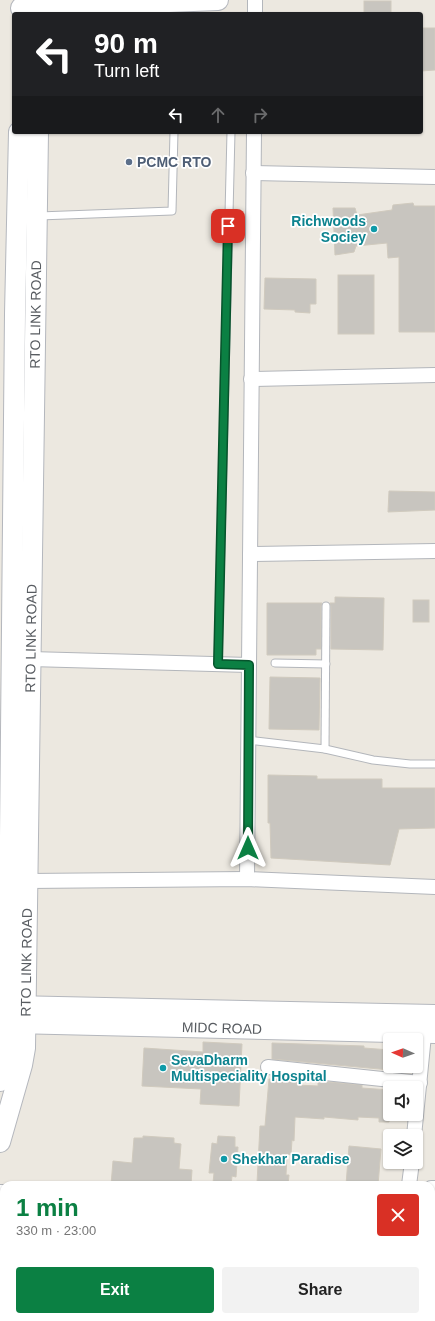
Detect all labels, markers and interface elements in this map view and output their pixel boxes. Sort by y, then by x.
icon: left [28,28,80,80]
text: 90 m [94,28,158,59]
text: Turn left [94,61,159,81]
icon: left [165,104,187,126]
icon: ahead [207,104,229,126]
icon: right [249,104,271,126]
place label: PCMC RTO [137,154,212,170]
marker: PCMC RTO [124,157,134,167]
pin [211,209,245,243]
place label: Richwoods Sociey [291,213,366,245]
icon: arrive [217,215,239,237]
marker: Richwoods Sociey [369,224,379,234]
street label: RTO LINK ROAD [27,260,44,369]
street label: RTO LINK ROAD [22,584,40,693]
position arrow [227,827,269,869]
street label: RTO LINK ROAD [17,908,35,1017]
street label: MIDC ROAD [182,1019,262,1037]
north arrow [383,1033,423,1073]
map controls [383,1033,423,1169]
place label: SevaDharm Multispeciality Hospital [171,1052,327,1084]
marker: SevaDharm Multispeciality Hospital [158,1063,168,1073]
button: sound [383,1081,423,1121]
button: layers [383,1129,423,1169]
place label: Shekhar Paradise [232,1151,350,1167]
marker: Shekhar Paradise [219,1154,229,1164]
text: 1 min [16,1194,79,1221]
button: close [377,1194,419,1236]
text: 330 m · 23:00 [16,1223,96,1238]
button: Exit [16,1267,214,1313]
button: Share [222,1267,419,1313]

